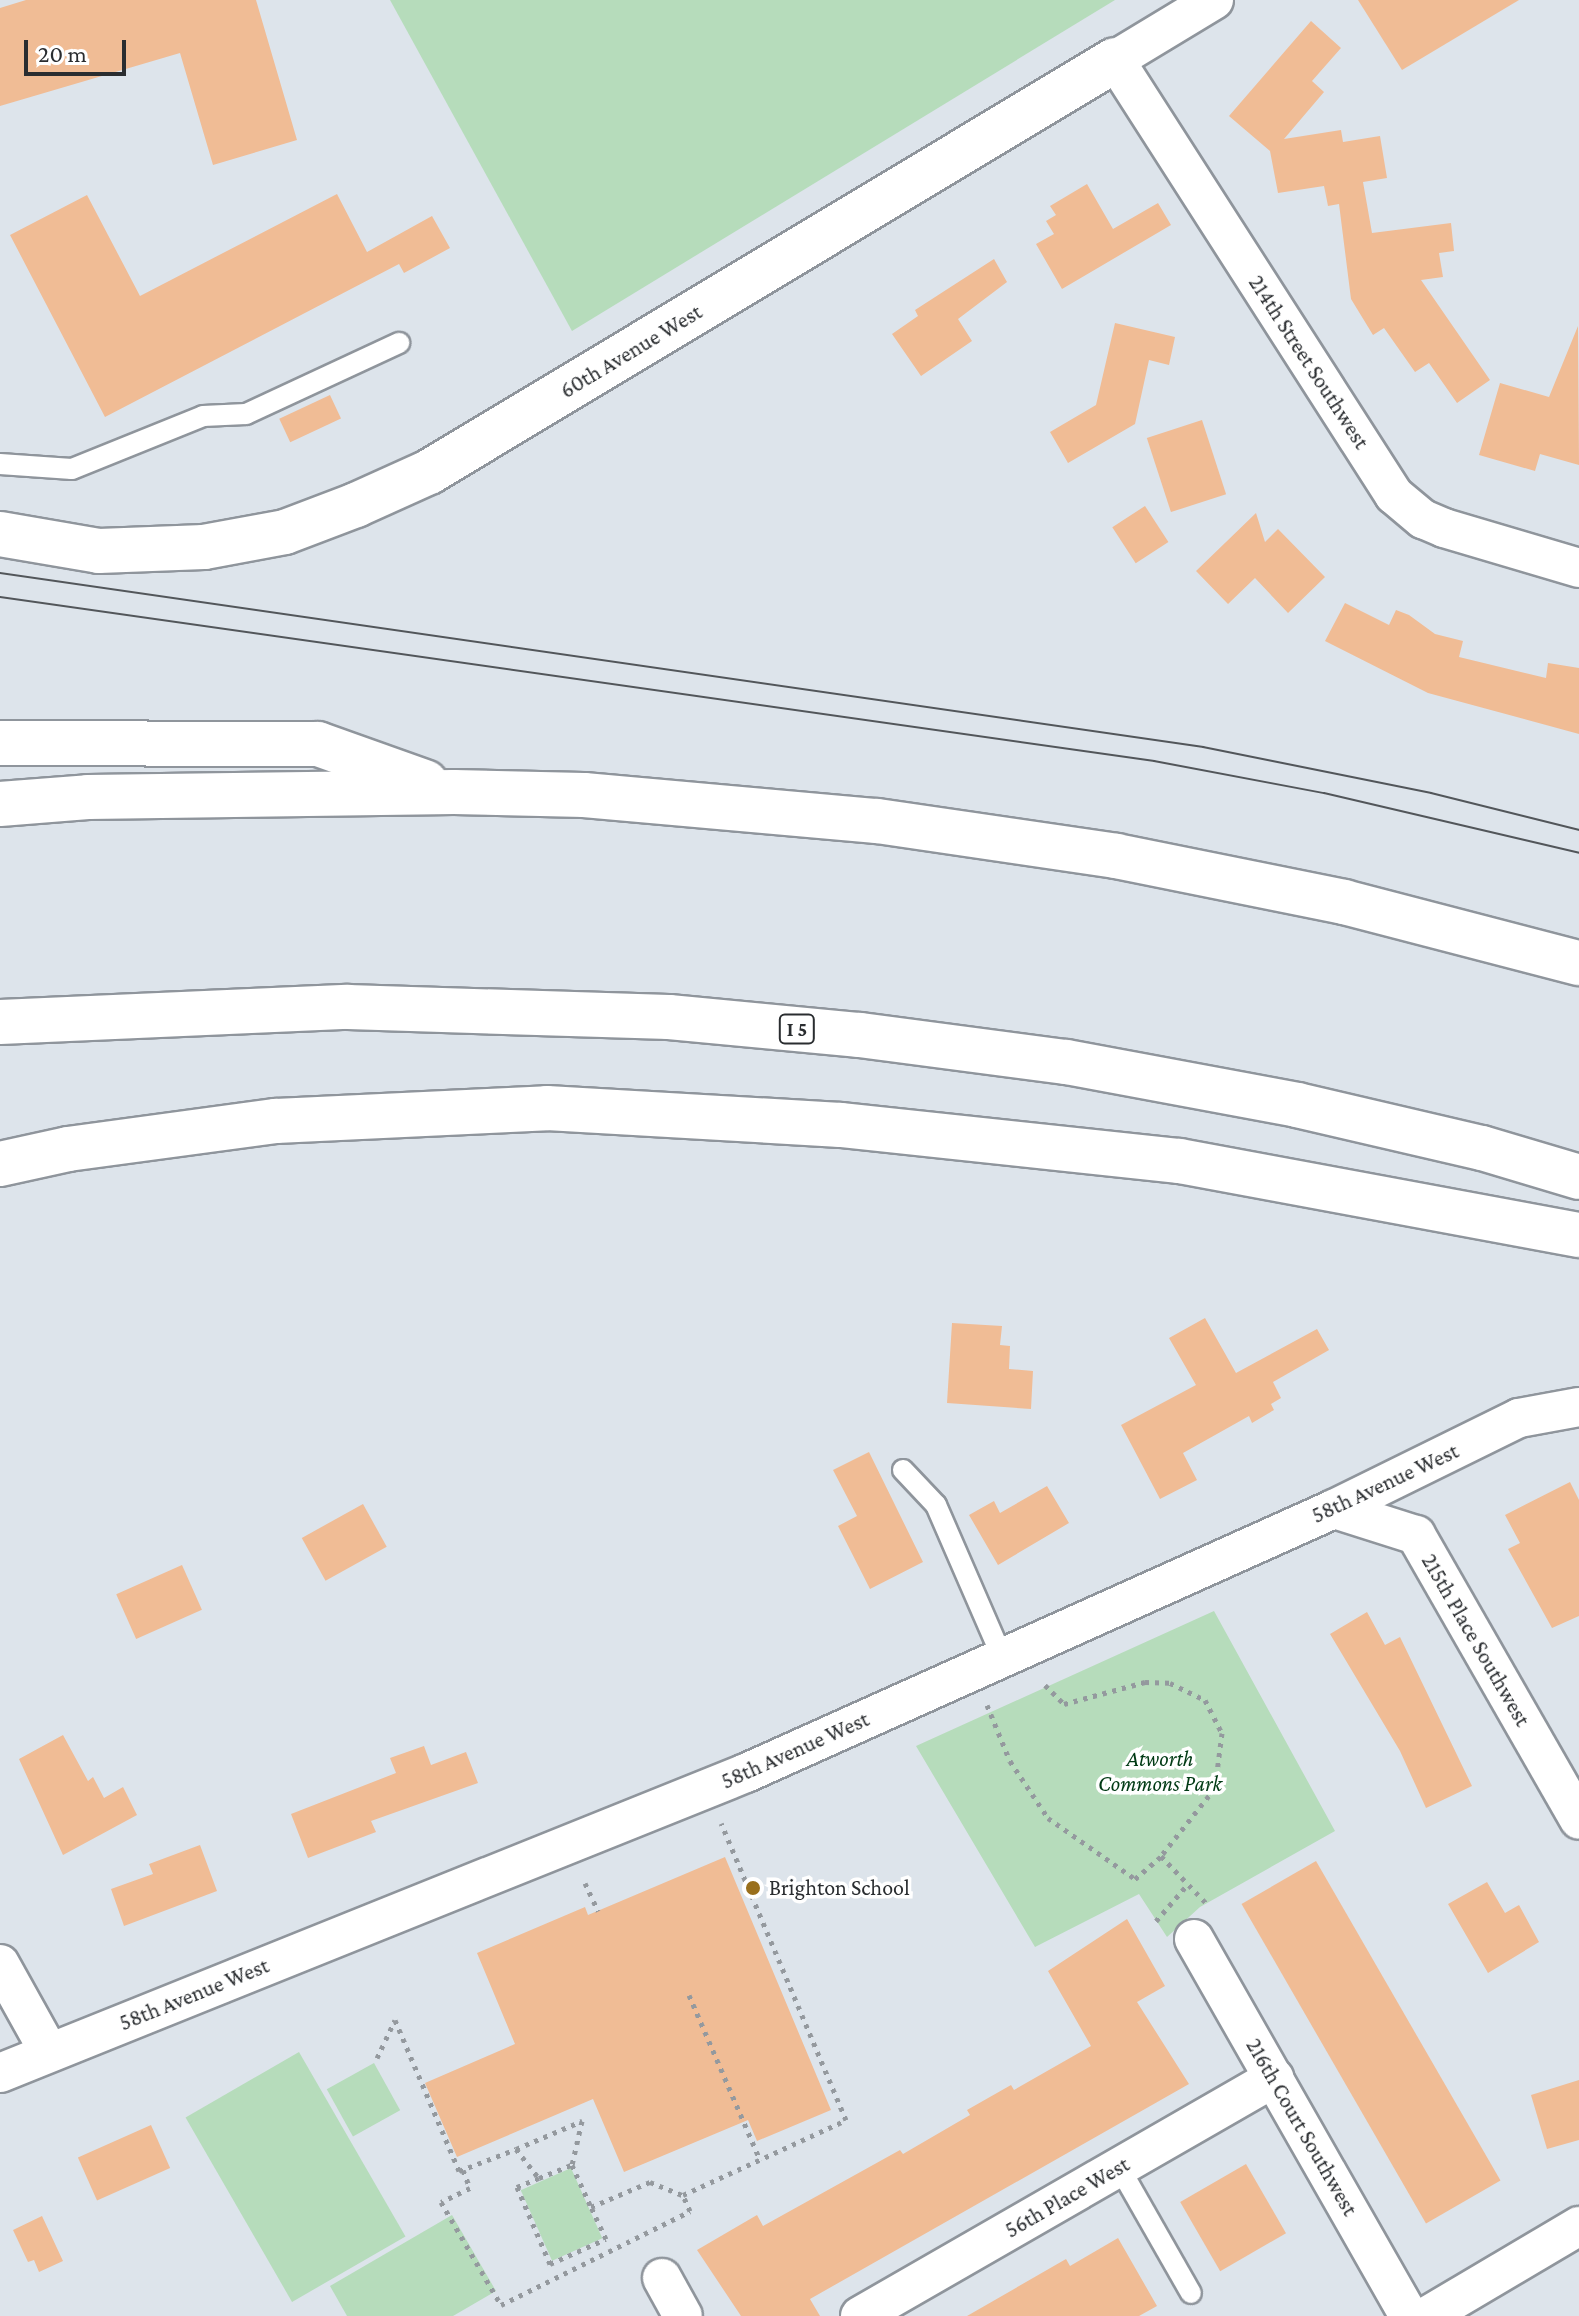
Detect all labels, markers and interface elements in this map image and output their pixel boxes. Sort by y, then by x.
scale bar [28,24,130,74]
text: 20 m [38,40,87,67]
street label: 214th Street Southwest [1243,270,1375,454]
street label: 60th Avenue West [555,298,707,404]
road number: I 5 [777,1013,817,1045]
street label: 58th Avenue West [1307,1437,1463,1529]
street label: 215th Place Southwest [1416,1549,1536,1731]
street label: 58th Avenue West [717,1706,873,1794]
park label: Atworth Commons Park [1098,1745,1222,1796]
place label: Brighton School [769,1875,910,1901]
marker: Brighton School [744,1879,762,1897]
street label: 58th Avenue West [115,1952,273,2036]
street label: 216th Court Southwest [1241,2034,1363,2220]
street label: 56th Place West [1000,2151,1134,2243]

